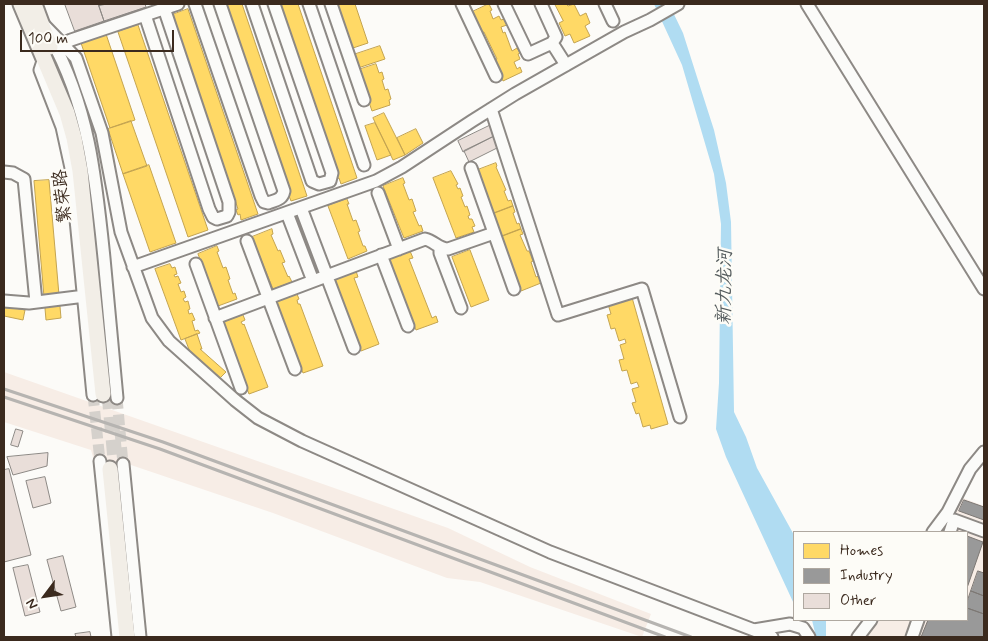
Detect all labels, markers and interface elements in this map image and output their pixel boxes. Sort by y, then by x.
scale bar [22,20,176,52]
text: 100 m [28,29,68,49]
street label: 繁荣路 [50,168,78,224]
water label: 新九龙河 [714,249,738,325]
legend [793,531,968,621]
text: Homes [840,541,883,561]
text: Industry [840,566,893,586]
north arrow [20,571,70,621]
text: Other [840,591,876,611]
text: N [22,595,42,612]

